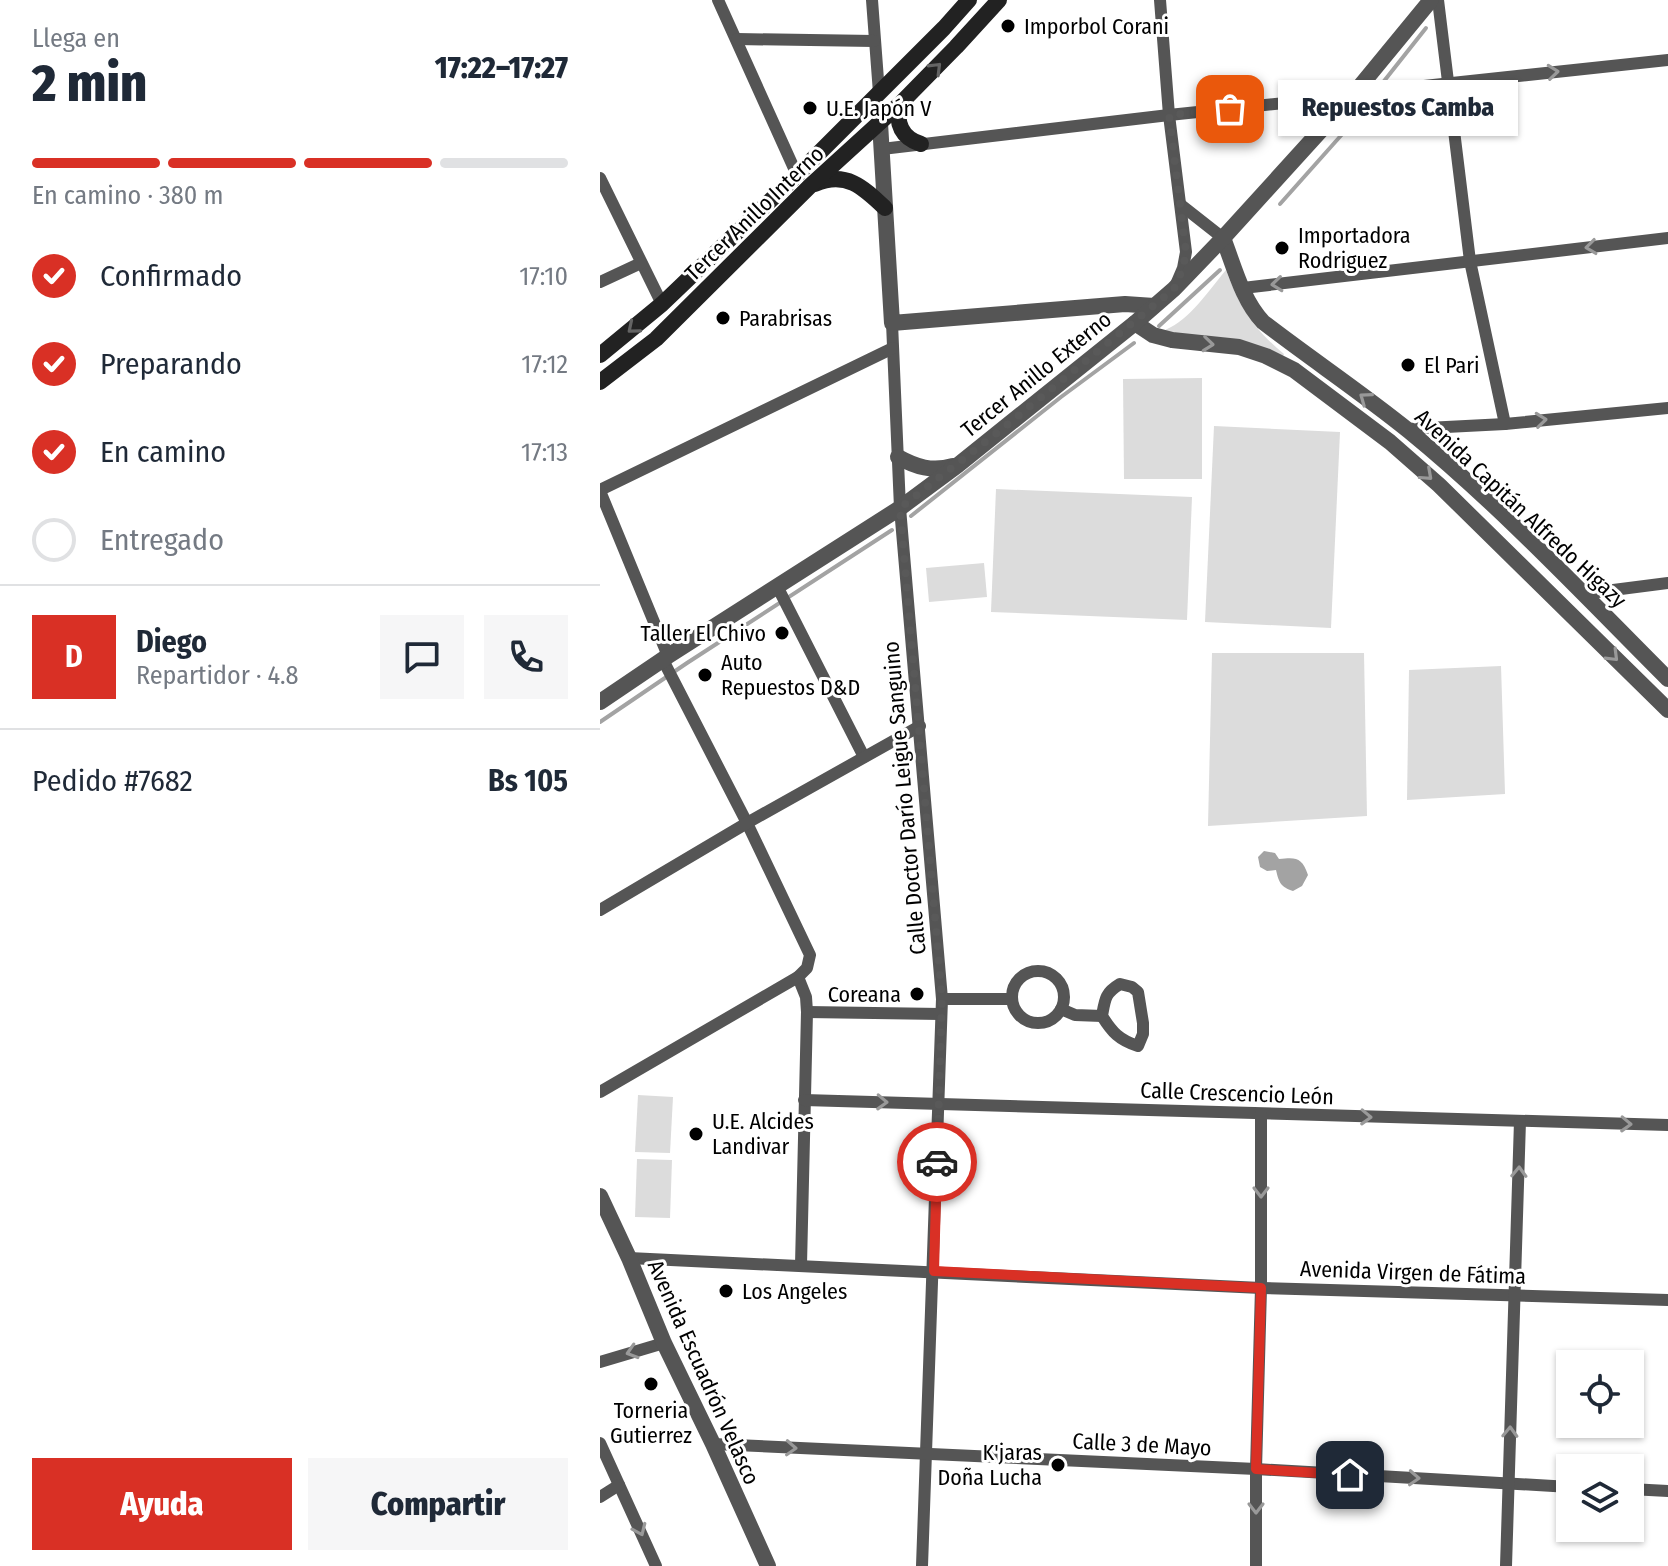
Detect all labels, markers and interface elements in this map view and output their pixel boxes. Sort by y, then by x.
place label: Imporbol Corani [1024,13,1169,40]
marker: Imporbol Corani [999,17,1017,35]
text: Llega en [32,23,120,54]
text: 17:22–17:27 [435,50,568,86]
text: 2 min [32,52,147,115]
one-way arrow [927,63,941,77]
one-way arrow [1547,63,1560,80]
pin [1196,75,1264,143]
callout: Repuestos Camba [1278,81,1518,137]
icon: bag [1208,87,1252,131]
text: Repuestos Camba [1302,92,1494,123]
place label: U.E. Japón V [826,95,932,122]
marker: U.E. Japón V [801,99,819,117]
street label: Tercer Anillo Interno [679,140,829,286]
text: En camino · 380 m [32,180,223,211]
place label: Importadora Rodriguez [1298,222,1411,274]
one-way arrow [1584,238,1597,255]
marker: Importadora Rodriguez [1273,239,1291,257]
icon: check [32,254,76,298]
text: Confirmado [100,258,242,294]
text: 17:10 [519,261,568,292]
one-way arrow [1270,275,1283,292]
place label: Parabrisas [739,305,832,332]
street label: Tercer Anillo Externo [956,306,1117,443]
marker: Parabrisas [714,309,732,327]
one-way arrow [627,318,642,333]
one-way arrow [1202,335,1215,352]
icon: check [32,342,76,386]
text: Preparando [100,346,242,382]
text: 17:12 [521,349,568,380]
place label: El Pari [1424,352,1480,379]
marker: El Pari [1399,356,1417,374]
one-way arrow [1359,394,1374,408]
street label: Avenida Capitán Alfredo Higazy [1409,403,1632,614]
one-way arrow [1535,412,1548,429]
icon: check [32,430,76,474]
text: En camino [100,434,226,470]
text: 17:13 [521,437,568,468]
one-way arrow [1417,465,1432,479]
text: Entregado [100,522,224,558]
button: chat [380,615,464,699]
button: phone [484,615,568,699]
place label: Taller El Chivo [641,620,766,647]
text: Diego [136,624,207,660]
marker: Taller El Chivo [773,624,791,642]
text: D [65,639,83,675]
street label: Calle Doctor Darío Leigue Sanguino [877,640,932,956]
one-way arrow [1604,647,1618,661]
place label: Auto Repuestos D&D [721,649,860,701]
text: Repartidor · 4.8 [136,660,299,691]
marker: Auto Repuestos D&D [696,666,714,684]
text: Pedido #7682 [32,763,193,799]
text: Bs 105 [488,763,568,799]
place label: Coreana [828,981,901,1008]
marker: Coreana [908,985,926,1003]
street label: Calle Crescencio León [1140,1077,1334,1110]
one-way arrow [876,1094,889,1111]
place label: U.E. Alcides Landivar [712,1108,814,1160]
one-way arrow [1360,1108,1373,1125]
one-way arrow [1620,1115,1633,1132]
courier [897,1122,977,1202]
marker: U.E. Alcides Landivar [687,1125,705,1143]
icon: car [915,1140,959,1184]
one-way arrow [1510,1165,1527,1178]
one-way arrow [1252,1186,1270,1199]
street label: Avenida Virgen de Fátima [1300,1255,1526,1290]
street label: Avenida Escuadrón Velasco [642,1256,765,1489]
place label: Los Angeles [742,1278,847,1305]
marker: Los Angeles [717,1282,735,1300]
one-way arrow [626,1343,639,1359]
map controls [1556,1350,1644,1542]
button: locate [1556,1350,1644,1438]
marker: Torneria Gutierrez [642,1375,660,1393]
place label: Torneria Gutierrez [610,1397,692,1449]
one-way arrow [1502,1425,1519,1438]
street label: Calle 3 de Mayo [1072,1427,1212,1462]
one-way arrow [785,1439,798,1456]
place label: K'jaras Doña Lucha [937,1439,1042,1491]
pin [1316,1441,1384,1509]
icon: home [1328,1453,1372,1497]
button: layers [1556,1454,1644,1542]
marker: K'jaras Doña Lucha [1049,1456,1067,1474]
button: Ayuda [32,1458,292,1550]
button: Compartir [308,1458,568,1550]
one-way arrow [1408,1470,1421,1487]
one-way arrow [1247,1502,1265,1515]
one-way arrow [630,1522,646,1536]

